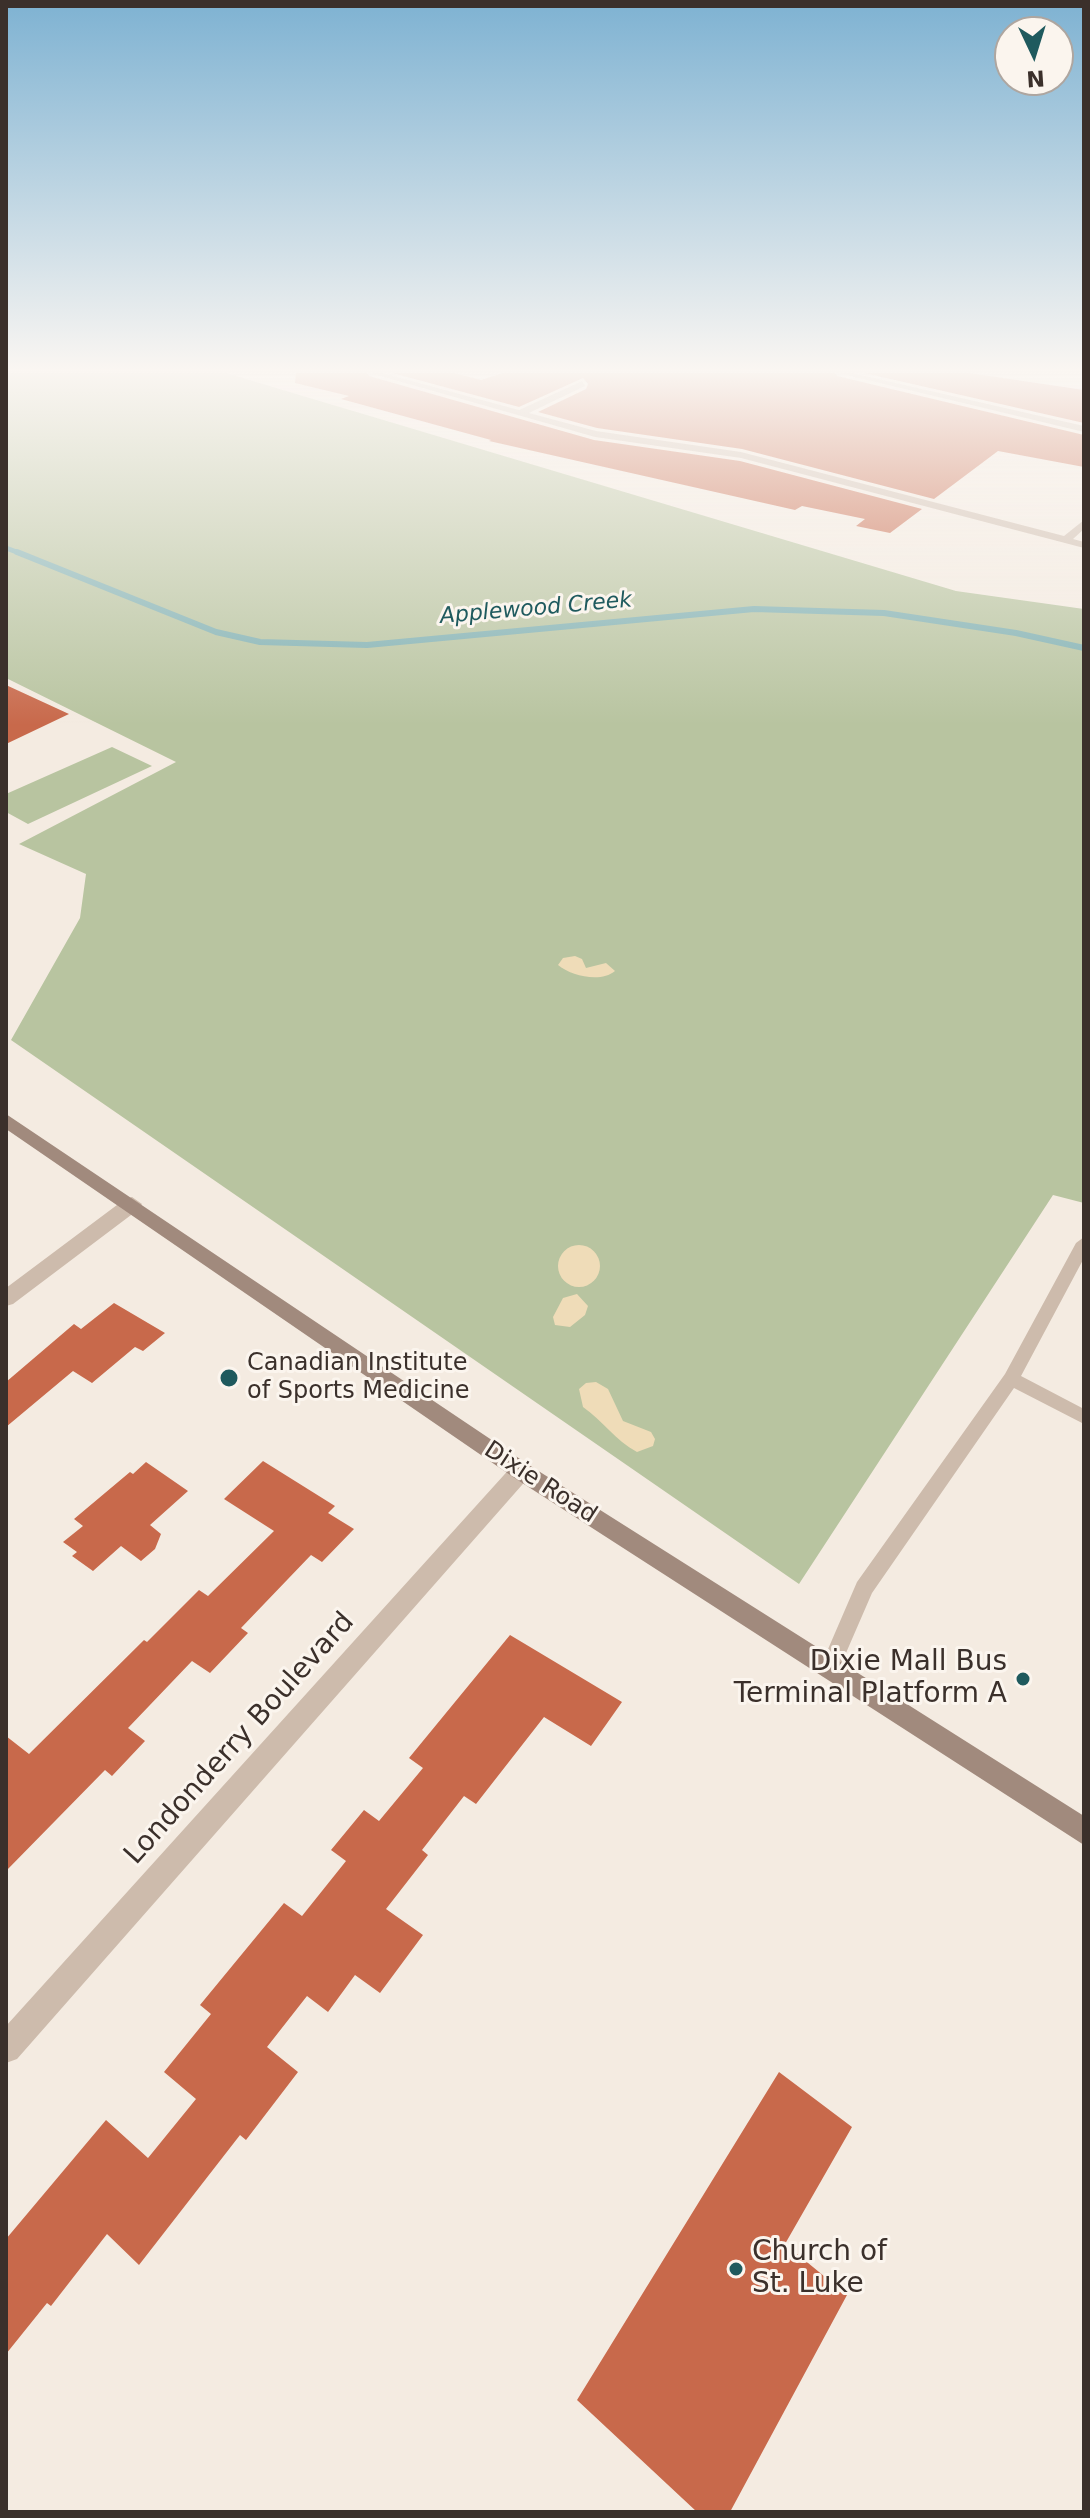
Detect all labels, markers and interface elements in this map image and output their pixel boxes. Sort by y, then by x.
north arrow [994,16,1074,96]
text: N [1026,65,1046,92]
water label: Applewood Creek [439,587,633,631]
place label: Canadian Institute of Sports Medicine [247,1350,470,1406]
marker: Canadian Institute of Sports Medicine [218,1367,240,1389]
street label: Dixie Road [478,1436,602,1530]
street label: Londonderry Boulevard [118,1606,362,1872]
place label: Dixie Mall Bus Terminal Platform A [734,1646,1007,1712]
marker: Dixie Mall Bus Terminal Platform A [1014,1670,1032,1688]
place label: Church of St. Luke [752,2236,887,2302]
marker: Church of St. Luke [727,2260,745,2278]

